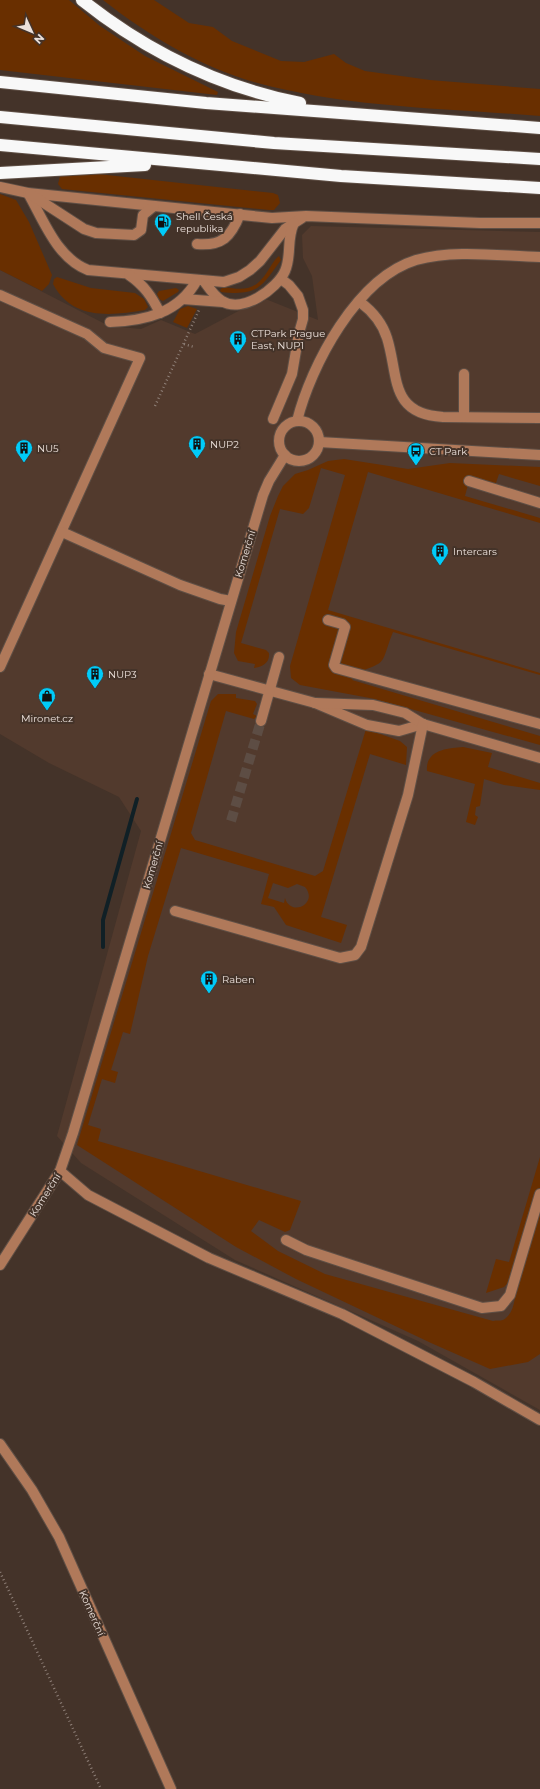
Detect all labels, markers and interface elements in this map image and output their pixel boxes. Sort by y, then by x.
north arrow [12,12,52,52]
text: N [31,31,47,47]
place label: Shell Česká republika [176,210,233,235]
fuel station icon: Shell Česká republika [153,212,173,237]
place label: CTPark Prague East, NUP1 [251,327,325,352]
building icon: CTPark Prague East, NUP1 [228,329,248,354]
building icon: NUP2 [187,434,207,459]
building icon: NU5 [14,438,34,463]
place label: NUP2 [210,438,239,451]
bus stop icon: CT Park [406,441,426,466]
place label: NU5 [37,442,59,455]
place label: CT Park [429,445,467,458]
street label: Komerční [232,528,259,579]
building icon: Intercars [430,541,450,566]
place label: Intercars [453,545,497,558]
building icon: NUP3 [85,664,105,689]
place label: NUP3 [108,668,137,681]
shop icon: Mironet.cz [37,686,57,711]
place label: Mironet.cz [21,712,73,725]
street label: Komerční [140,839,166,890]
building icon: Raben [199,969,219,994]
place label: Raben [222,973,255,986]
street label: Komerční [27,1170,64,1219]
street label: Komerční [76,1588,108,1639]

